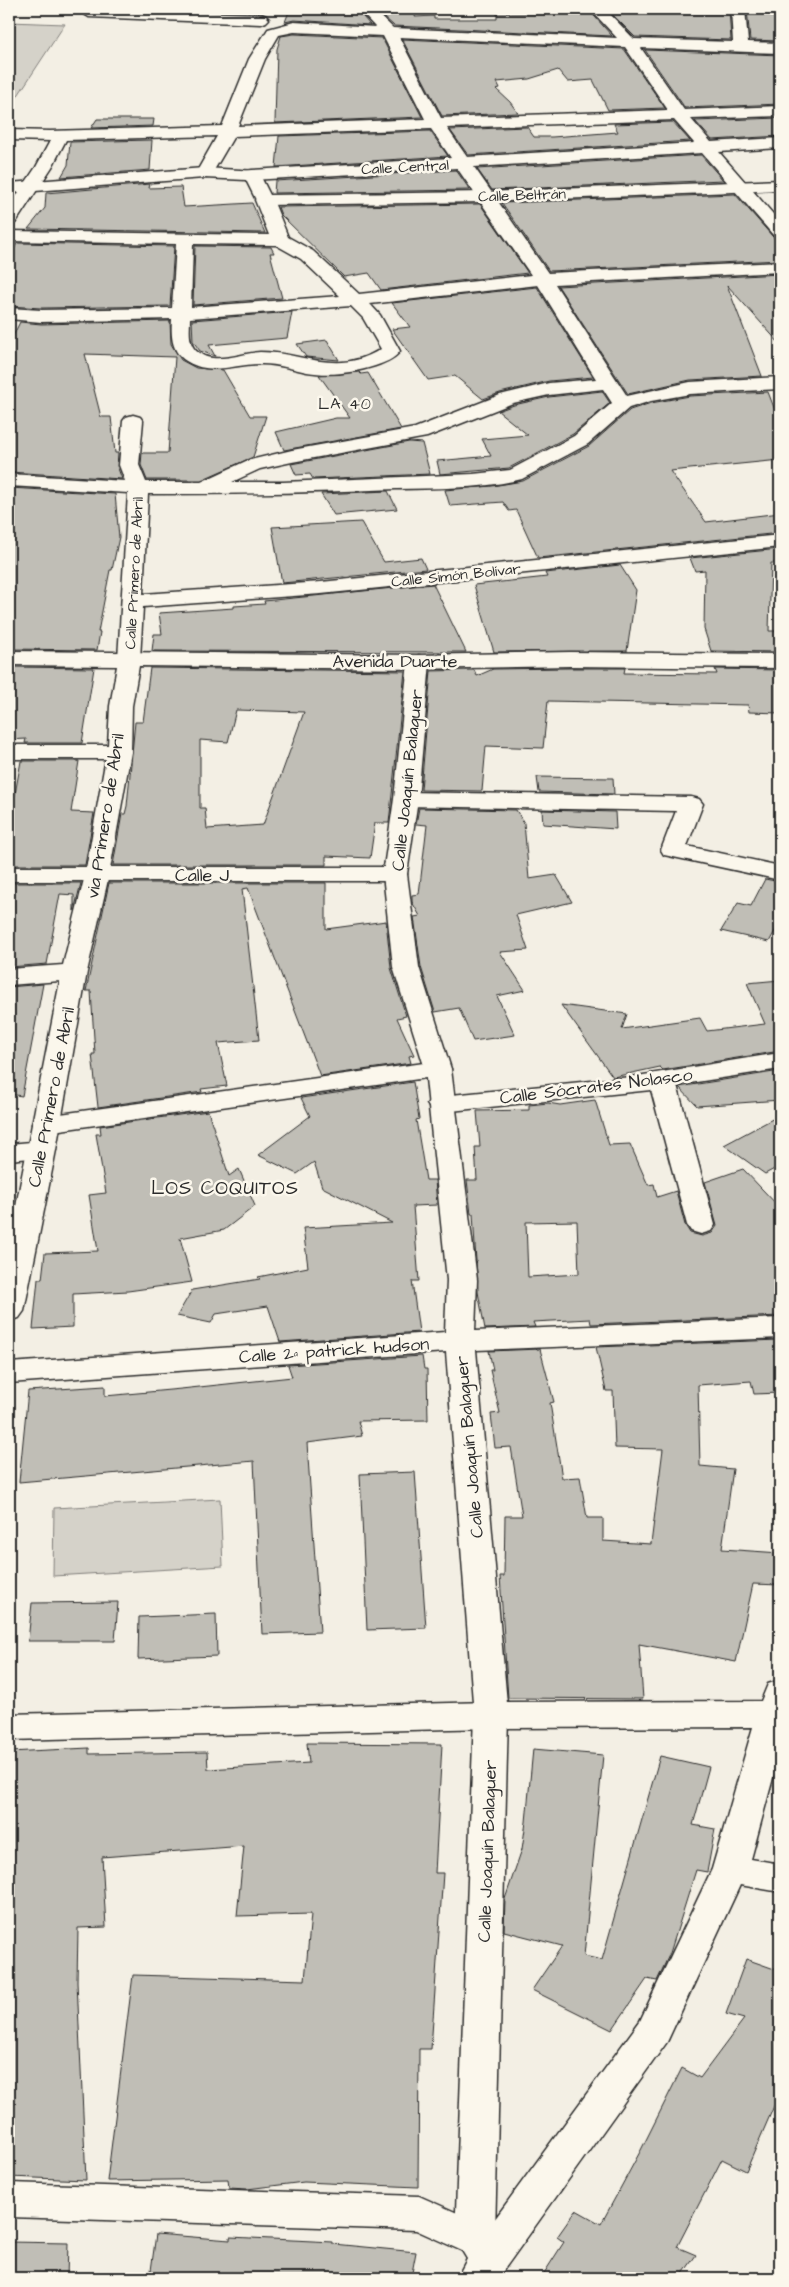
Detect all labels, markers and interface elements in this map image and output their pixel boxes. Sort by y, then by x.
street label: Calle Central [361,155,449,180]
street label: Calle Beltrán [478,183,567,208]
district label: LA 40 [318,393,372,415]
street label: Calle Primero de Abril [120,496,149,650]
street label: Calle Simón Bolívar [390,558,522,593]
street label: Avenida Duarte [333,649,458,674]
street label: Calle Joaquín Balaguer [386,688,430,872]
street label: via Primero de Abril [80,732,131,900]
street label: Calle J [175,863,229,888]
street label: Calle Primero de Abril [22,1005,81,1189]
street label: Calle Sócrates Nolasco [498,1062,694,1111]
district label: LOS COQUITOS [151,1175,299,1202]
street label: Calle 2ª patrick hudson [238,1331,430,1370]
street label: Calle Joaquín Balaguer [449,1355,491,1539]
street label: Calle Joaquín Balaguer [472,1759,504,1943]

